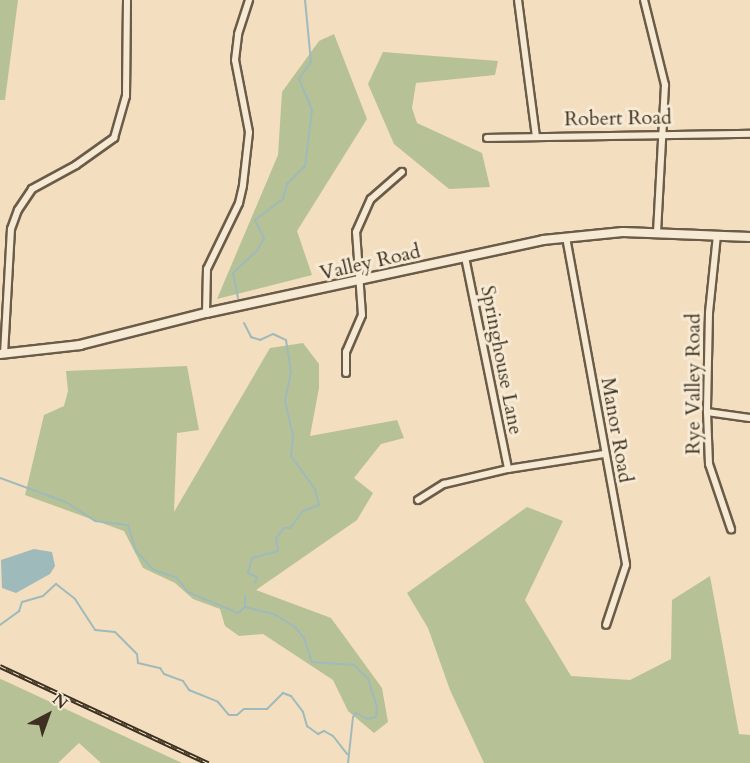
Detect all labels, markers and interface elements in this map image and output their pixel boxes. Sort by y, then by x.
street label: Robert Road [564,105,672,131]
street label: Valley Road [317,239,423,285]
street label: Springhouse Lane [476,283,528,437]
street label: Rye Valley Road [681,313,705,455]
street label: Manor Road [596,376,638,484]
north arrow [18,685,78,745]
text: N [47,689,72,714]

